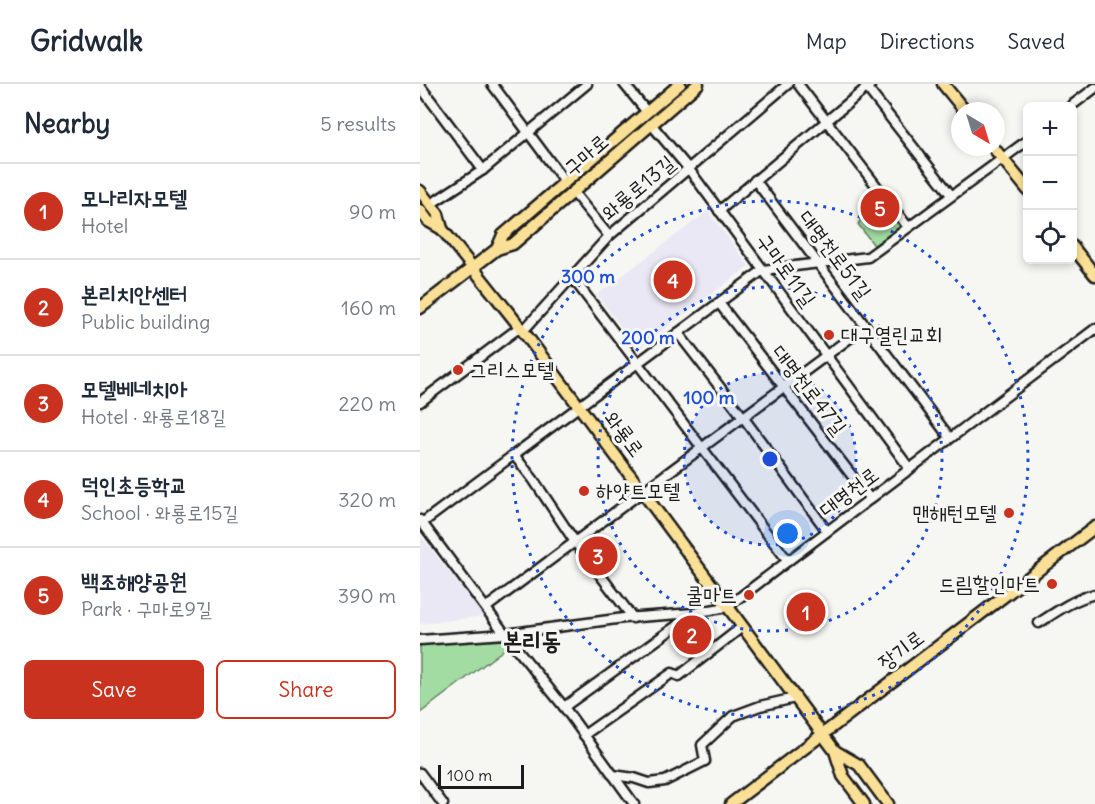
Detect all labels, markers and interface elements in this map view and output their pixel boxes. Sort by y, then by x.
text: Gridwalk [30,23,143,59]
text: Map [806,28,847,55]
text: Directions [880,28,974,55]
text: Saved [1007,28,1065,55]
north arrow [951,102,1005,156]
map controls [1023,102,1077,264]
button: + [1023,102,1077,156]
text: Nearby [24,107,110,140]
text: 5 results [320,111,396,136]
street label: 구마로 [558,128,614,181]
street label: 와룡로13길 [595,149,680,226]
button: − [1023,156,1077,210]
text: 모나리자모텔 [81,184,187,212]
pin: 5 [860,186,900,230]
text: 1 [40,199,47,224]
text: 90 m [349,199,396,224]
street label: 대명천로51길 [793,205,878,305]
button: locate [1023,210,1077,264]
text: Hotel [81,213,128,238]
street label: 구마로11길 [751,228,822,312]
pin: 4 [654,258,692,302]
text: 300 m [561,265,615,288]
text: 본리치안센터 [81,280,187,308]
text: 2 [38,295,49,320]
text: 160 m [341,295,396,320]
text: Public building [81,309,210,334]
place label: 대구열린교회 [841,321,942,348]
text: 200 m [621,326,675,349]
marker: 대구열린교회 [822,328,836,342]
street label: 대명천로47길 [766,339,853,440]
place label: 그리스모텔 [470,356,555,383]
marker: 그리스모텔 [451,363,465,377]
text: 모텔베네치아 [81,375,187,403]
text: 100 m [684,386,735,409]
text: 3 [38,391,49,416]
text: 220 m [339,391,396,416]
text: Hotel · 와룡로18길 [81,404,226,429]
street label: 와룡로 [598,405,650,462]
centre of rings [760,449,780,469]
street label: 대명천로 [814,460,884,523]
text: 덕인초등학교 [81,471,187,499]
place label: 하얏트모텔 [596,477,681,504]
marker: 하얏트모텔 [577,484,591,498]
text: 4 [38,487,49,512]
text: 320 m [338,487,396,512]
place label: 맨해턴모텔 [913,499,997,526]
text: School · 와룡로15길 [81,500,239,525]
marker: 맨해턴모텔 [1002,506,1016,520]
your location [773,519,802,548]
pin: 3 [578,534,618,578]
text: 백조해양공원 [81,567,187,595]
place label: 드림할인마트 [939,570,1040,597]
marker: 드림할인마트 [1045,577,1059,591]
place label: 쿨마트 [686,581,737,608]
text: 5 [38,583,49,608]
text: 390 m [338,583,396,608]
marker: 쿨마트 [742,588,756,602]
pin: 1 [786,590,826,634]
text: Park · 구마로9길 [81,596,212,621]
pin: 2 [672,612,712,658]
street label: 장기로 [872,624,929,676]
district label: 본리동 [503,625,561,655]
button: Save [24,660,204,719]
button: Share [216,660,396,719]
scale bar [438,762,524,790]
text: 100 m [447,765,492,785]

